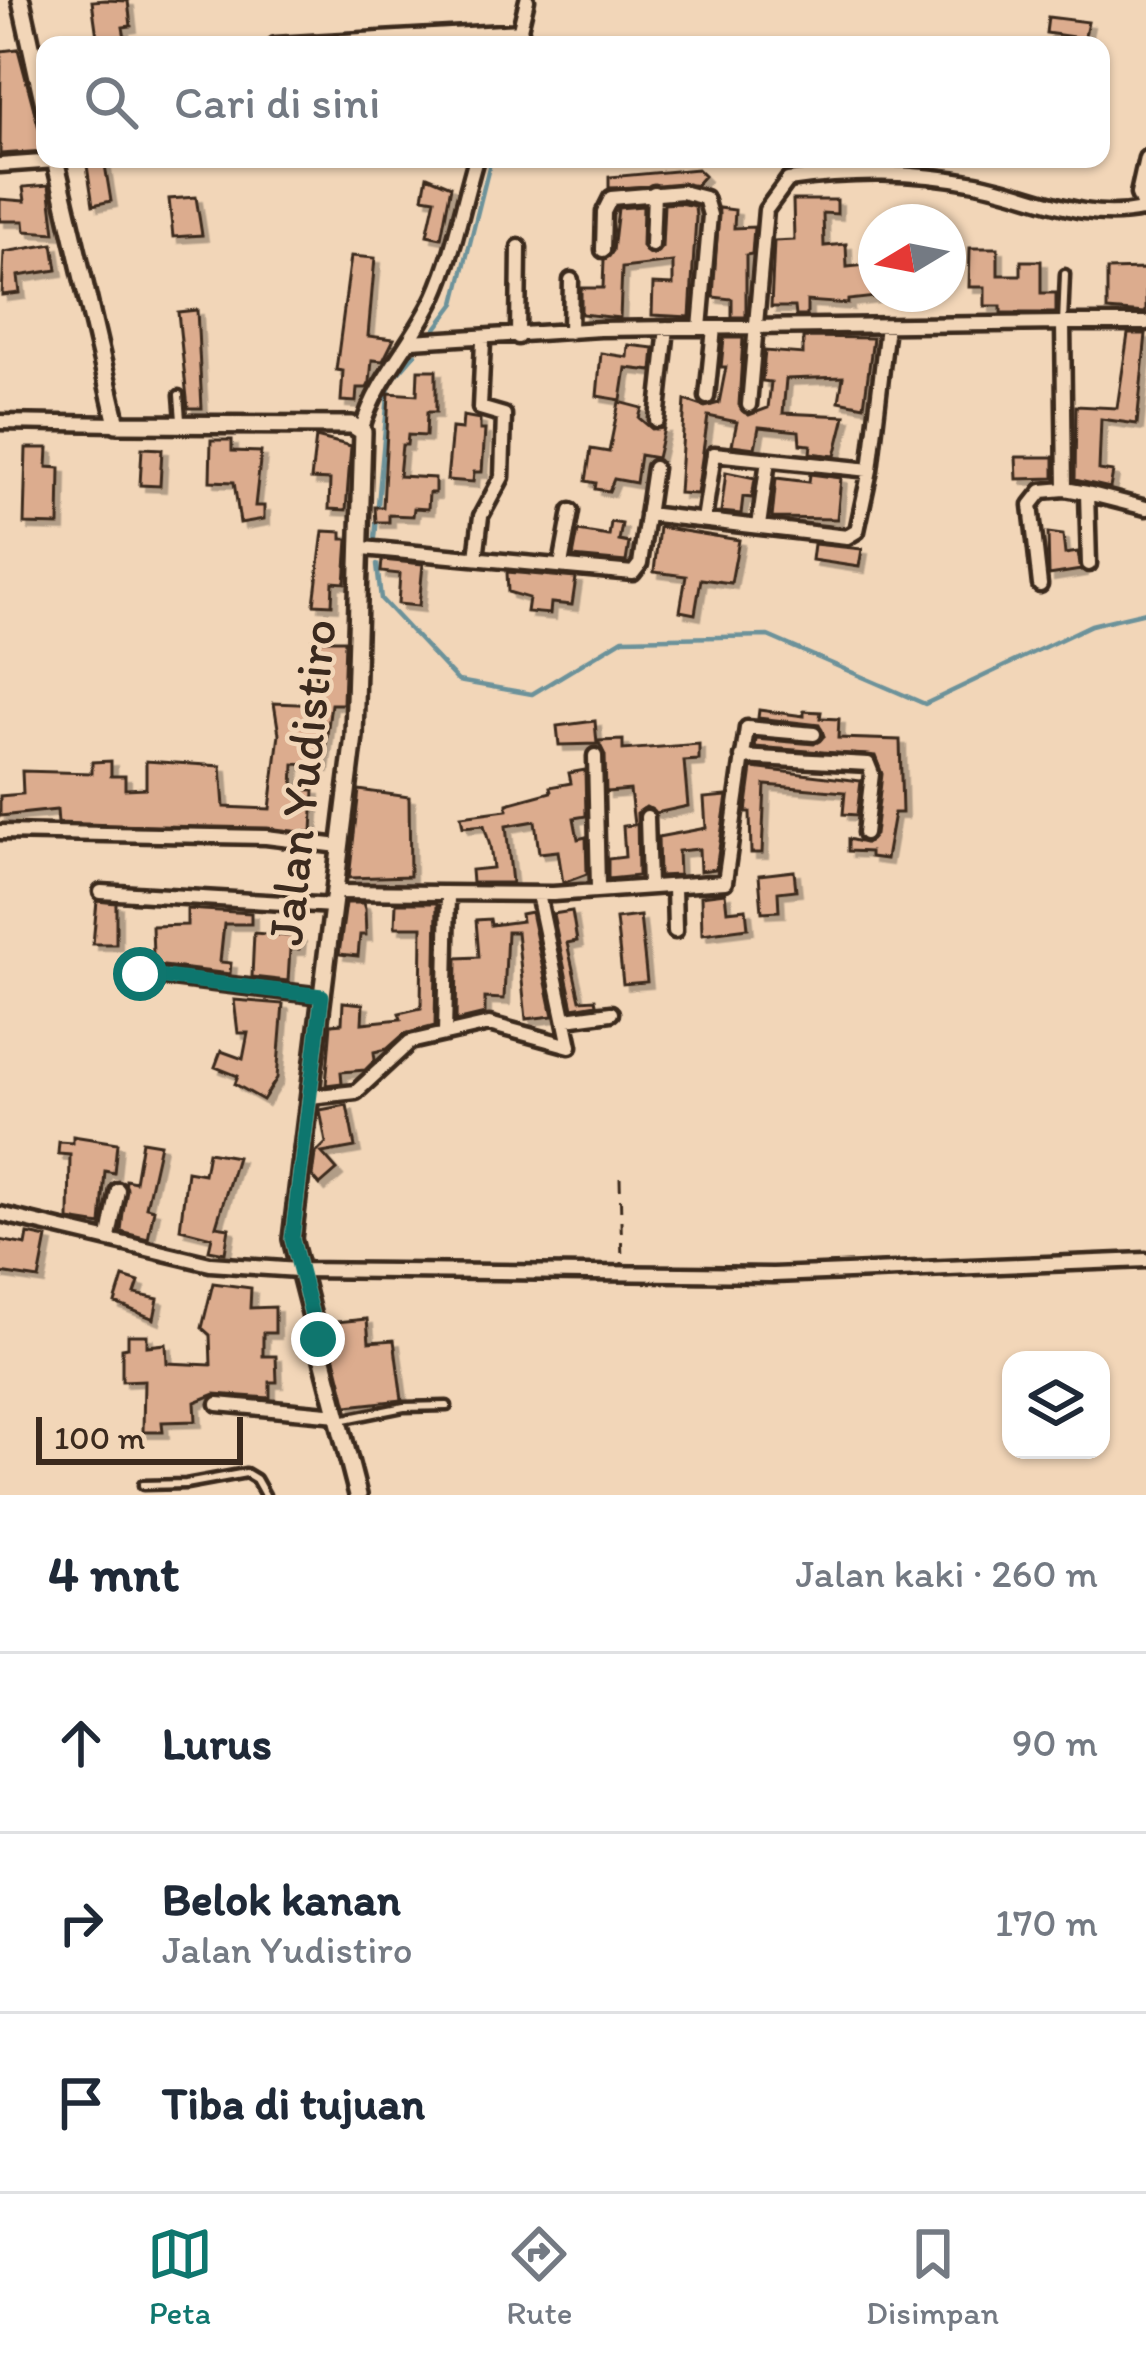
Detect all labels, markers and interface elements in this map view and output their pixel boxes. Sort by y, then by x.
search box [36,36,1110,168]
icon: search [78,69,144,135]
text: Cari di sini [174,75,380,129]
north arrow [858,204,966,312]
street label: Jalan Yudistiro [254,616,349,948]
route start [113,947,167,1001]
route end [291,1312,345,1366]
map controls [1002,1351,1110,1459]
button: layers [1002,1351,1110,1459]
scale bar [36,1411,243,1464]
text: 100 m [54,1418,145,1457]
text: 4 mnt [48,1543,179,1604]
text: Jalan kaki · 260 m [795,1550,1098,1597]
icon: ahead [48,1710,114,1776]
text: Lurus [162,1716,272,1770]
text: 90 m [1012,1719,1098,1766]
text: Belok kanan [162,1872,401,1926]
icon: right [48,1890,114,1956]
text: 170 m [995,1899,1098,1946]
text: Jalan Yudistiro [162,1926,413,1973]
icon: arrive [48,2070,114,2136]
text: Tiba di tujuan [162,2076,425,2130]
tab: Peta [147,2221,213,2332]
tab: Rute [506,2221,573,2332]
tab: Disimpan [866,2221,999,2332]

